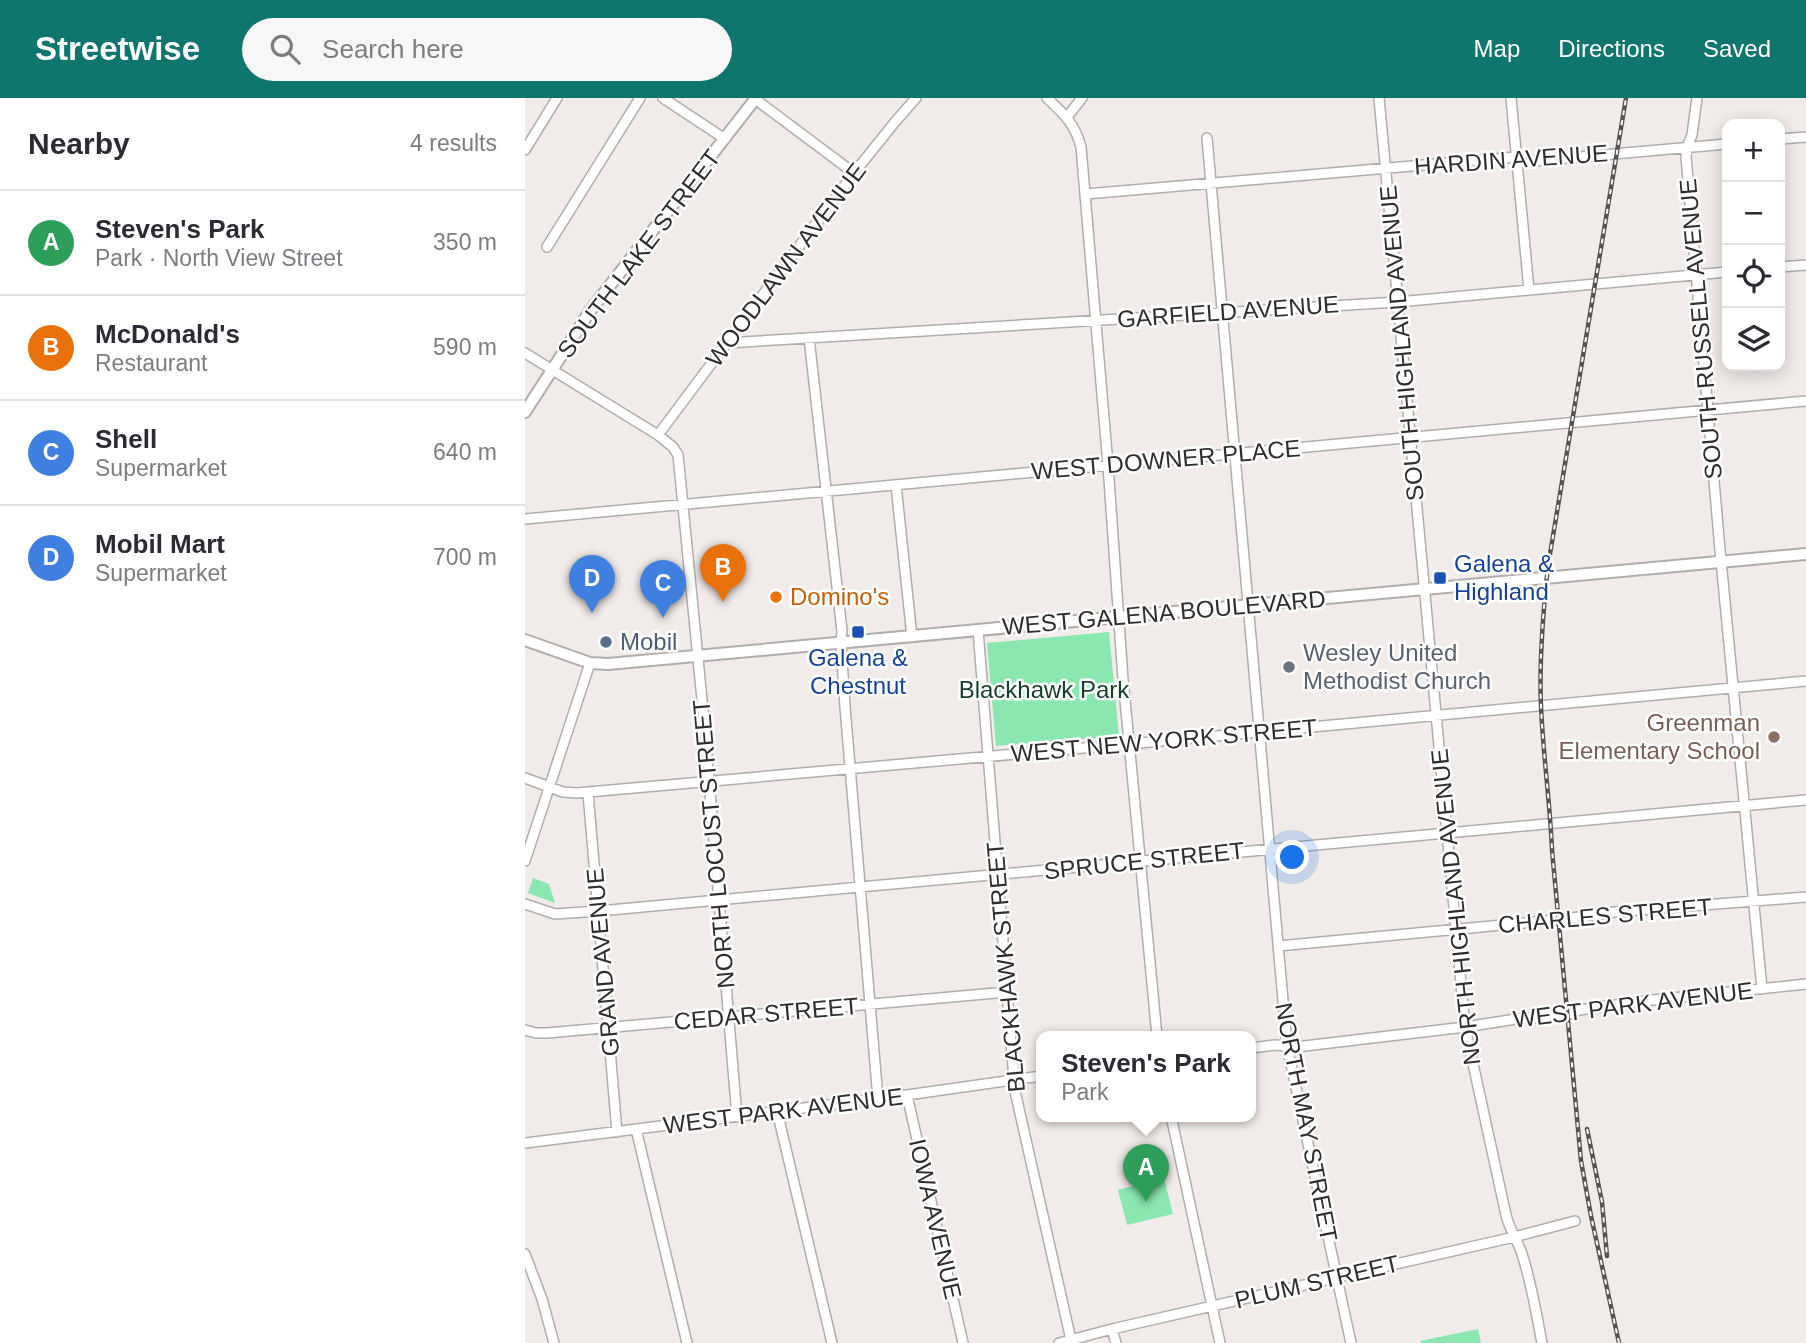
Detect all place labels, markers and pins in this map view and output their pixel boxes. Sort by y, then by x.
pin: B [700,544,746,602]
place label: Galena & Highland [1454,550,1554,605]
pin: D [569,555,615,613]
pin: C [640,560,686,618]
marker: Galena & Highland [1432,570,1448,586]
place label: Domino's [790,583,889,610]
marker: Domino's [768,589,784,605]
marker: Galena & Chestnut [850,624,866,640]
place label: Mobil [620,628,677,655]
marker: Mobil [598,634,614,650]
place label: Wesley United Methodist Church [1303,639,1491,694]
place label: Galena & Chestnut [808,644,908,699]
marker: Wesley United Methodist Church [1281,659,1297,675]
place label: Greenman Elementary School [1559,709,1760,764]
marker: Greenman Elementary School [1766,729,1782,745]
pin: A [1123,1144,1169,1202]

